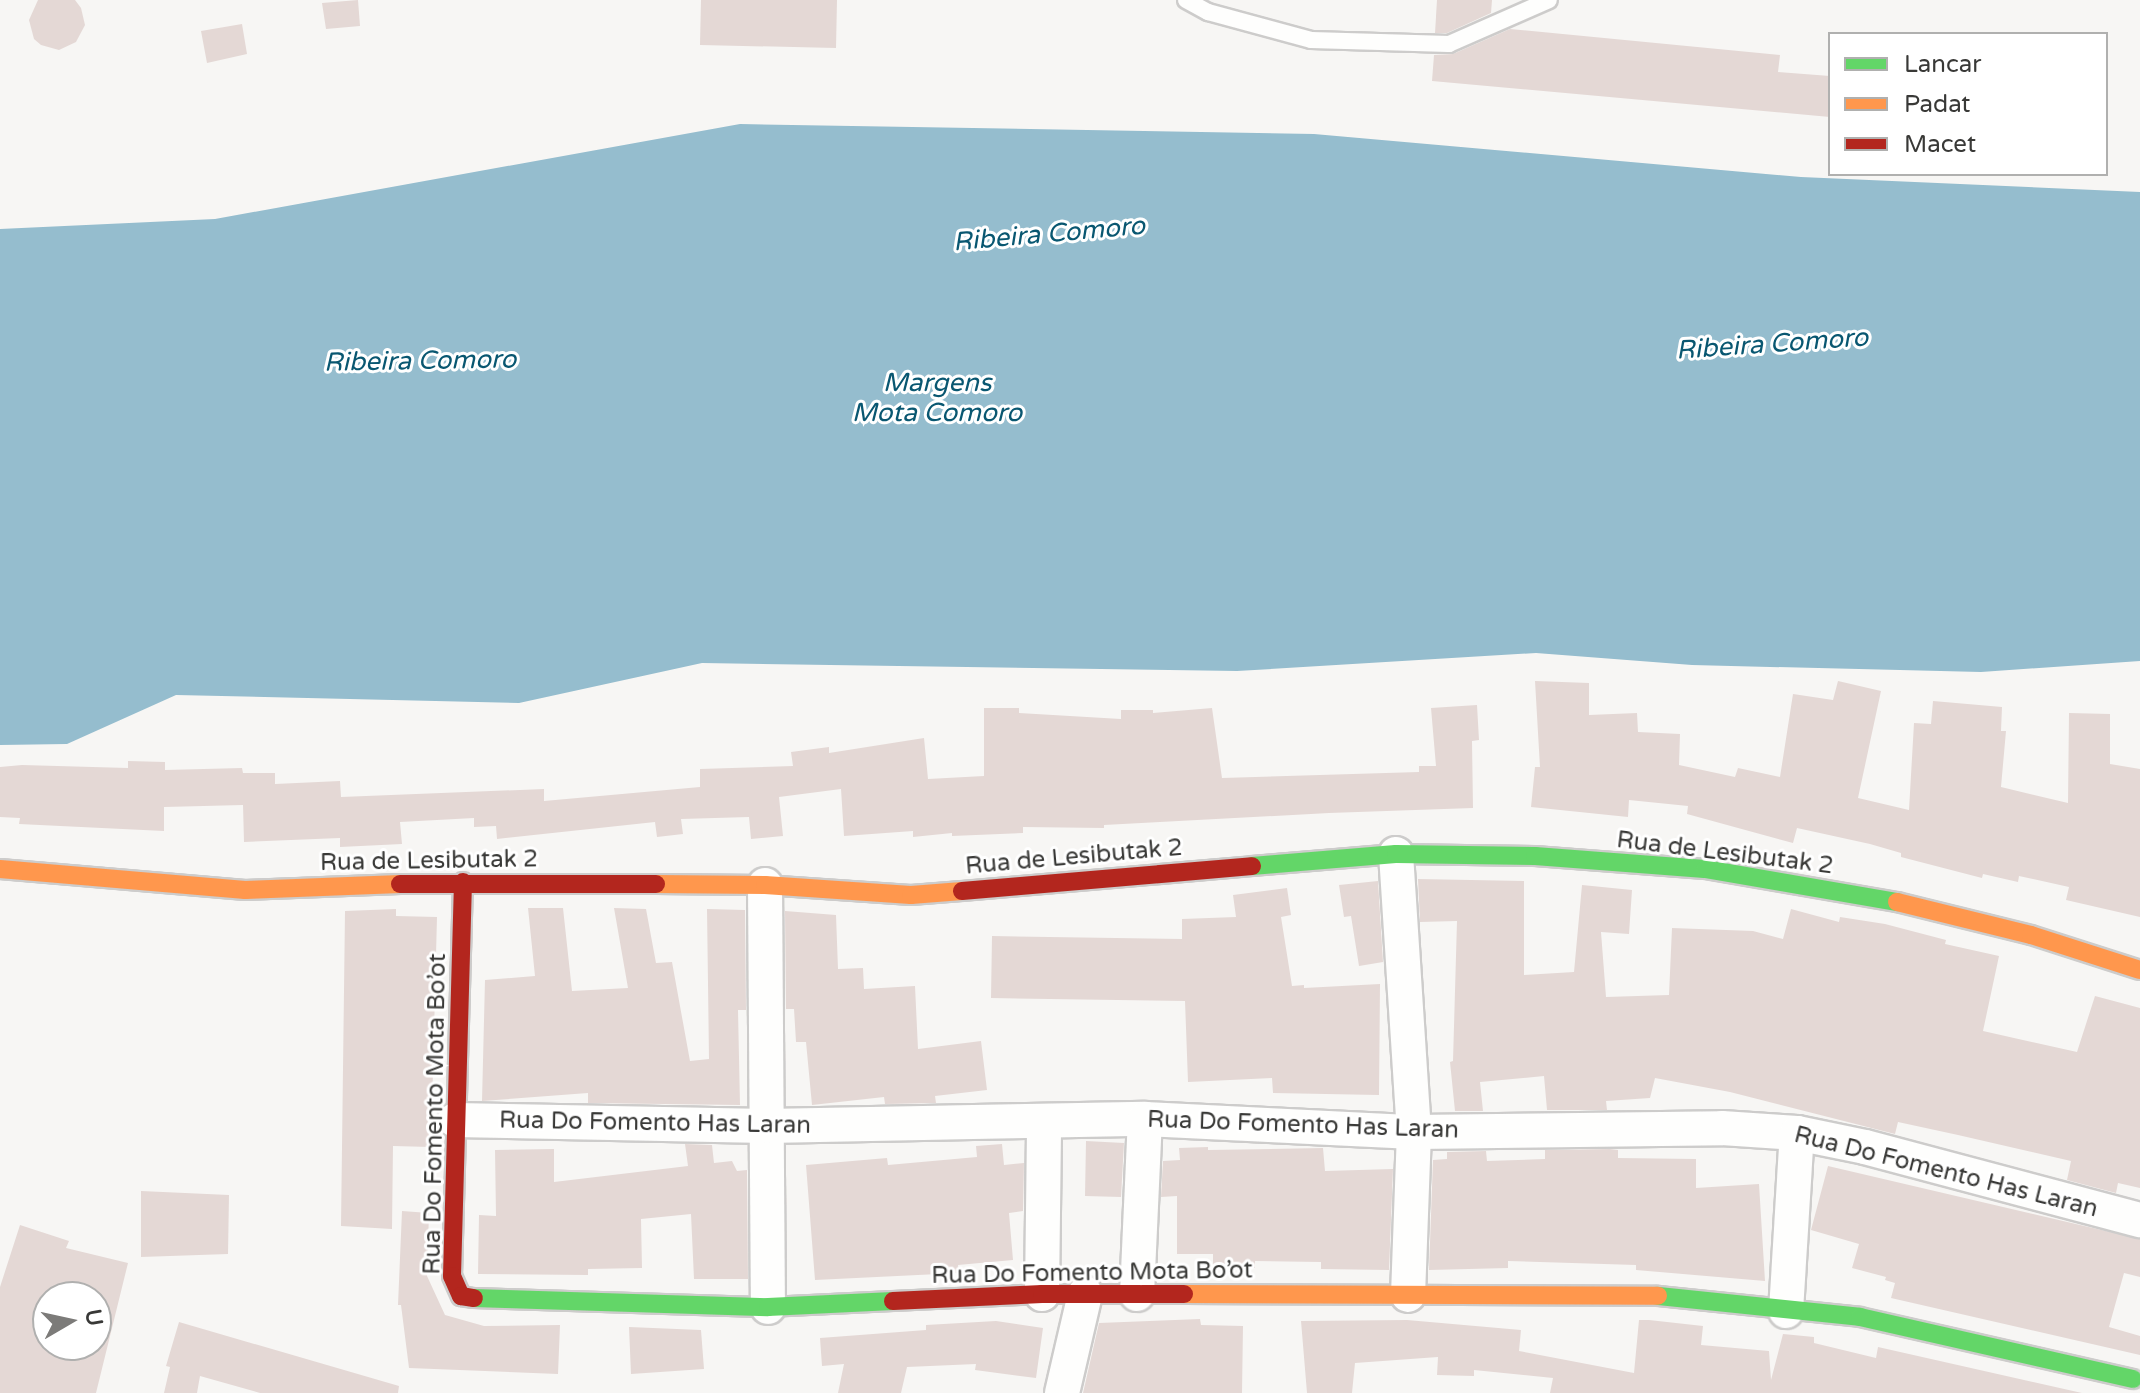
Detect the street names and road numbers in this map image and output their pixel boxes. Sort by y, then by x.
street label: Rua de Lesibutak 2 [1615,825,1835,881]
street label: Rua de Lesibutak 2 [964,833,1184,881]
street label: Rua de Lesibutak 2 [320,845,538,877]
street label: Rua Do Fomento Mota Bo’ot [418,953,452,1275]
street label: Rua Do Fomento Has Laran [1147,1105,1459,1145]
street label: Rua Do Fomento Has Laran [499,1106,811,1140]
street label: Rua Do Fomento Has Laran [1791,1120,2101,1224]
street label: Rua Do Fomento Mota Bo’ot [931,1256,1253,1290]

